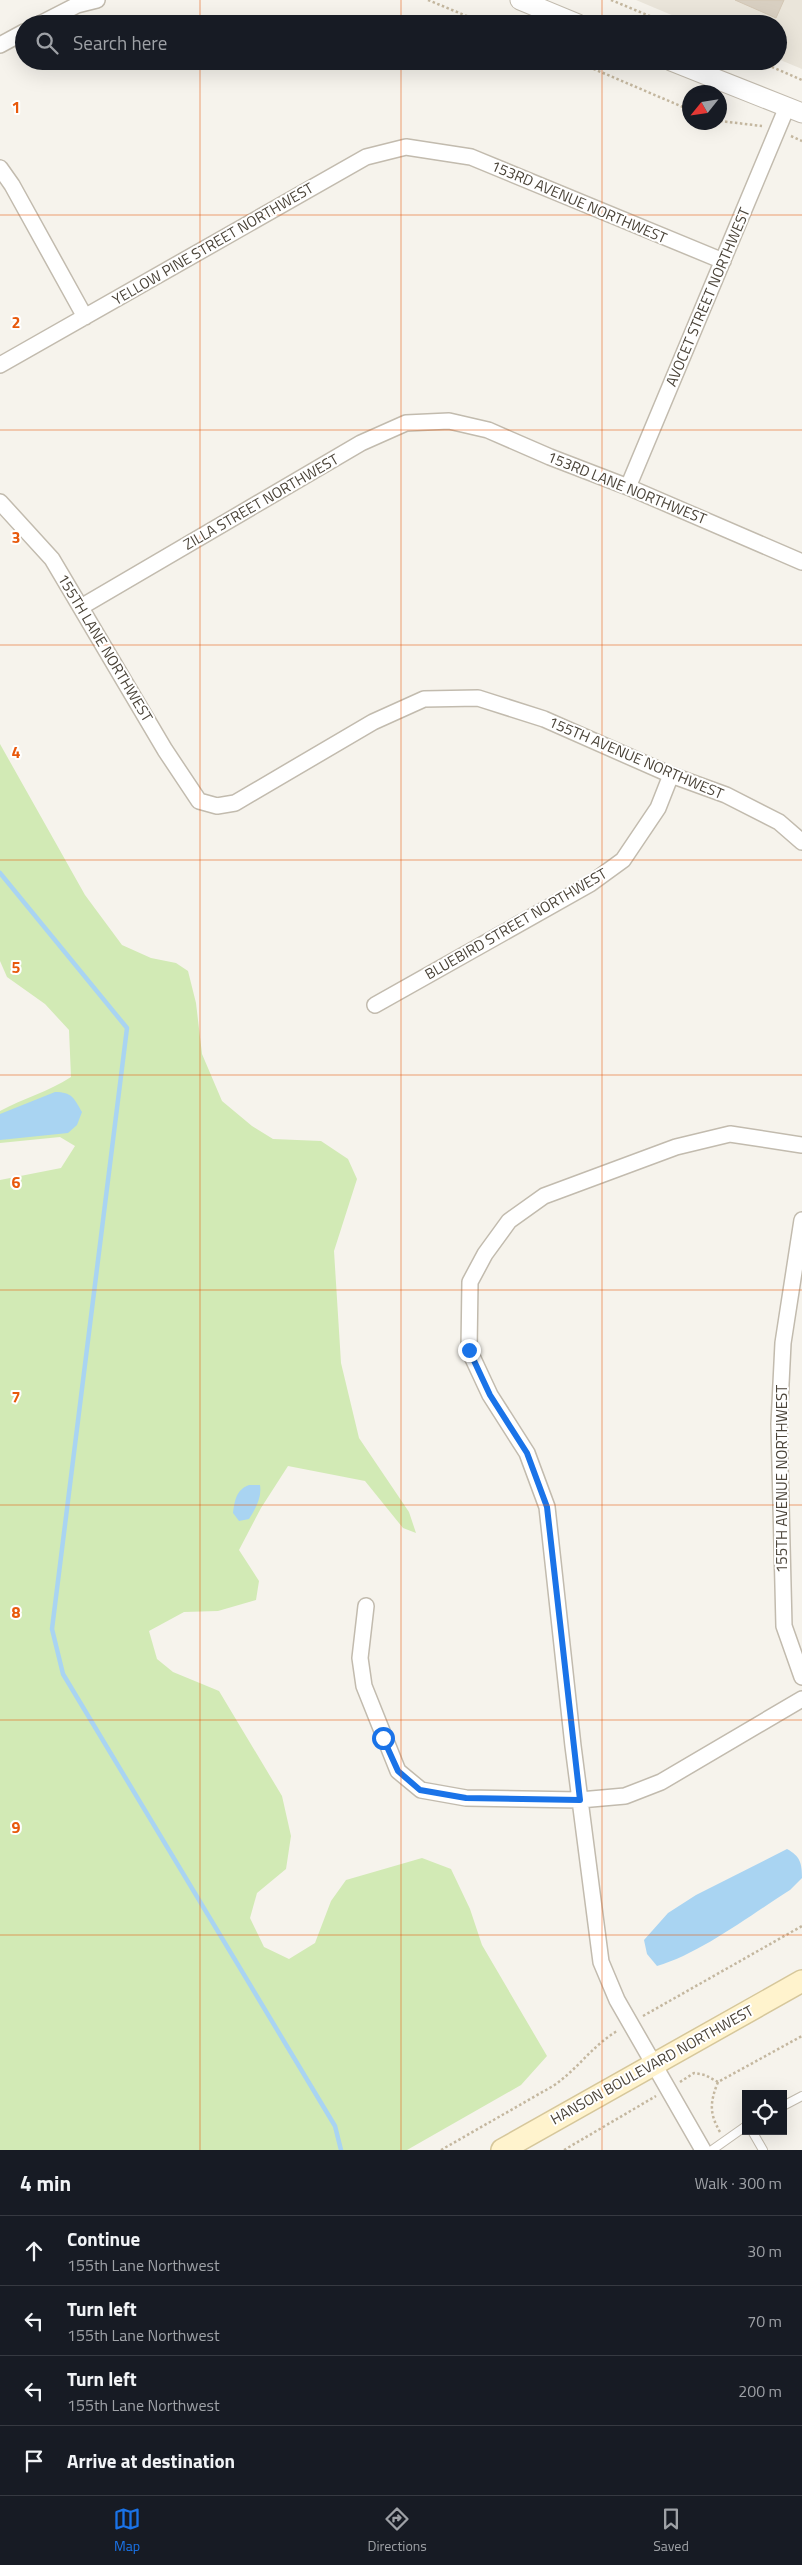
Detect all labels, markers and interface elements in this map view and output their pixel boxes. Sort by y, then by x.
search box [15,15,787,70]
text: Search here [73,28,167,57]
icon: search [33,29,61,57]
north arrow [682,85,727,130]
text: 1 [12,95,20,119]
street label: 153RD AVENUE NORTHWEST [488,154,671,249]
street label: YELLOW PINE STREET NORTHWEST [108,176,318,311]
street label: AVOCET STREET NORTHWEST [659,204,756,390]
text: 2 [12,310,20,334]
street label: 153RD LANE NORTHWEST [544,445,710,530]
street label: ZILLA STREET NORTHWEST [179,448,343,556]
text: 3 [12,525,20,549]
street label: 155TH LANE NORTHWEST [52,569,159,726]
street label: 155TH AVENUE NORTHWEST [545,710,727,805]
text: 4 [12,740,21,764]
street label: BLUEBIRD STREET NORTHWEST [420,862,611,985]
text: 5 [12,955,21,979]
text: 6 [12,1170,21,1194]
route end [458,1339,481,1362]
text: 7 [12,1385,20,1409]
street label: 155TH AVENUE NORTHWEST [770,1385,793,1573]
text: 8 [12,1600,21,1624]
route start [372,1727,395,1750]
text: 9 [12,1815,21,1839]
street label: HANSON BOULEVARD NORTHWEST [546,1999,758,2130]
map controls [742,2090,787,2135]
button: locate [742,2090,787,2135]
text: 4 min [20,2167,71,2199]
text: Walk · 300 m [694,2171,782,2195]
text: Continue [67,2224,140,2253]
icon: ahead [20,2237,48,2265]
text: 30 m [747,2239,782,2263]
text: 155th Lane Northwest [67,2253,220,2277]
text: Turn left [67,2294,137,2323]
icon: left [20,2307,48,2335]
text: 70 m [747,2309,782,2333]
text: 155th Lane Northwest [67,2323,220,2347]
text: Turn left [67,2364,137,2393]
icon: left [20,2377,48,2405]
text: 200 m [738,2379,782,2403]
text: 155th Lane Northwest [67,2393,220,2417]
text: Arrive at destination [67,2446,235,2475]
icon: arrive [20,2447,48,2475]
tab: Map [113,2505,141,2556]
tab: Directions [367,2505,427,2556]
tab: Saved [653,2505,689,2556]

